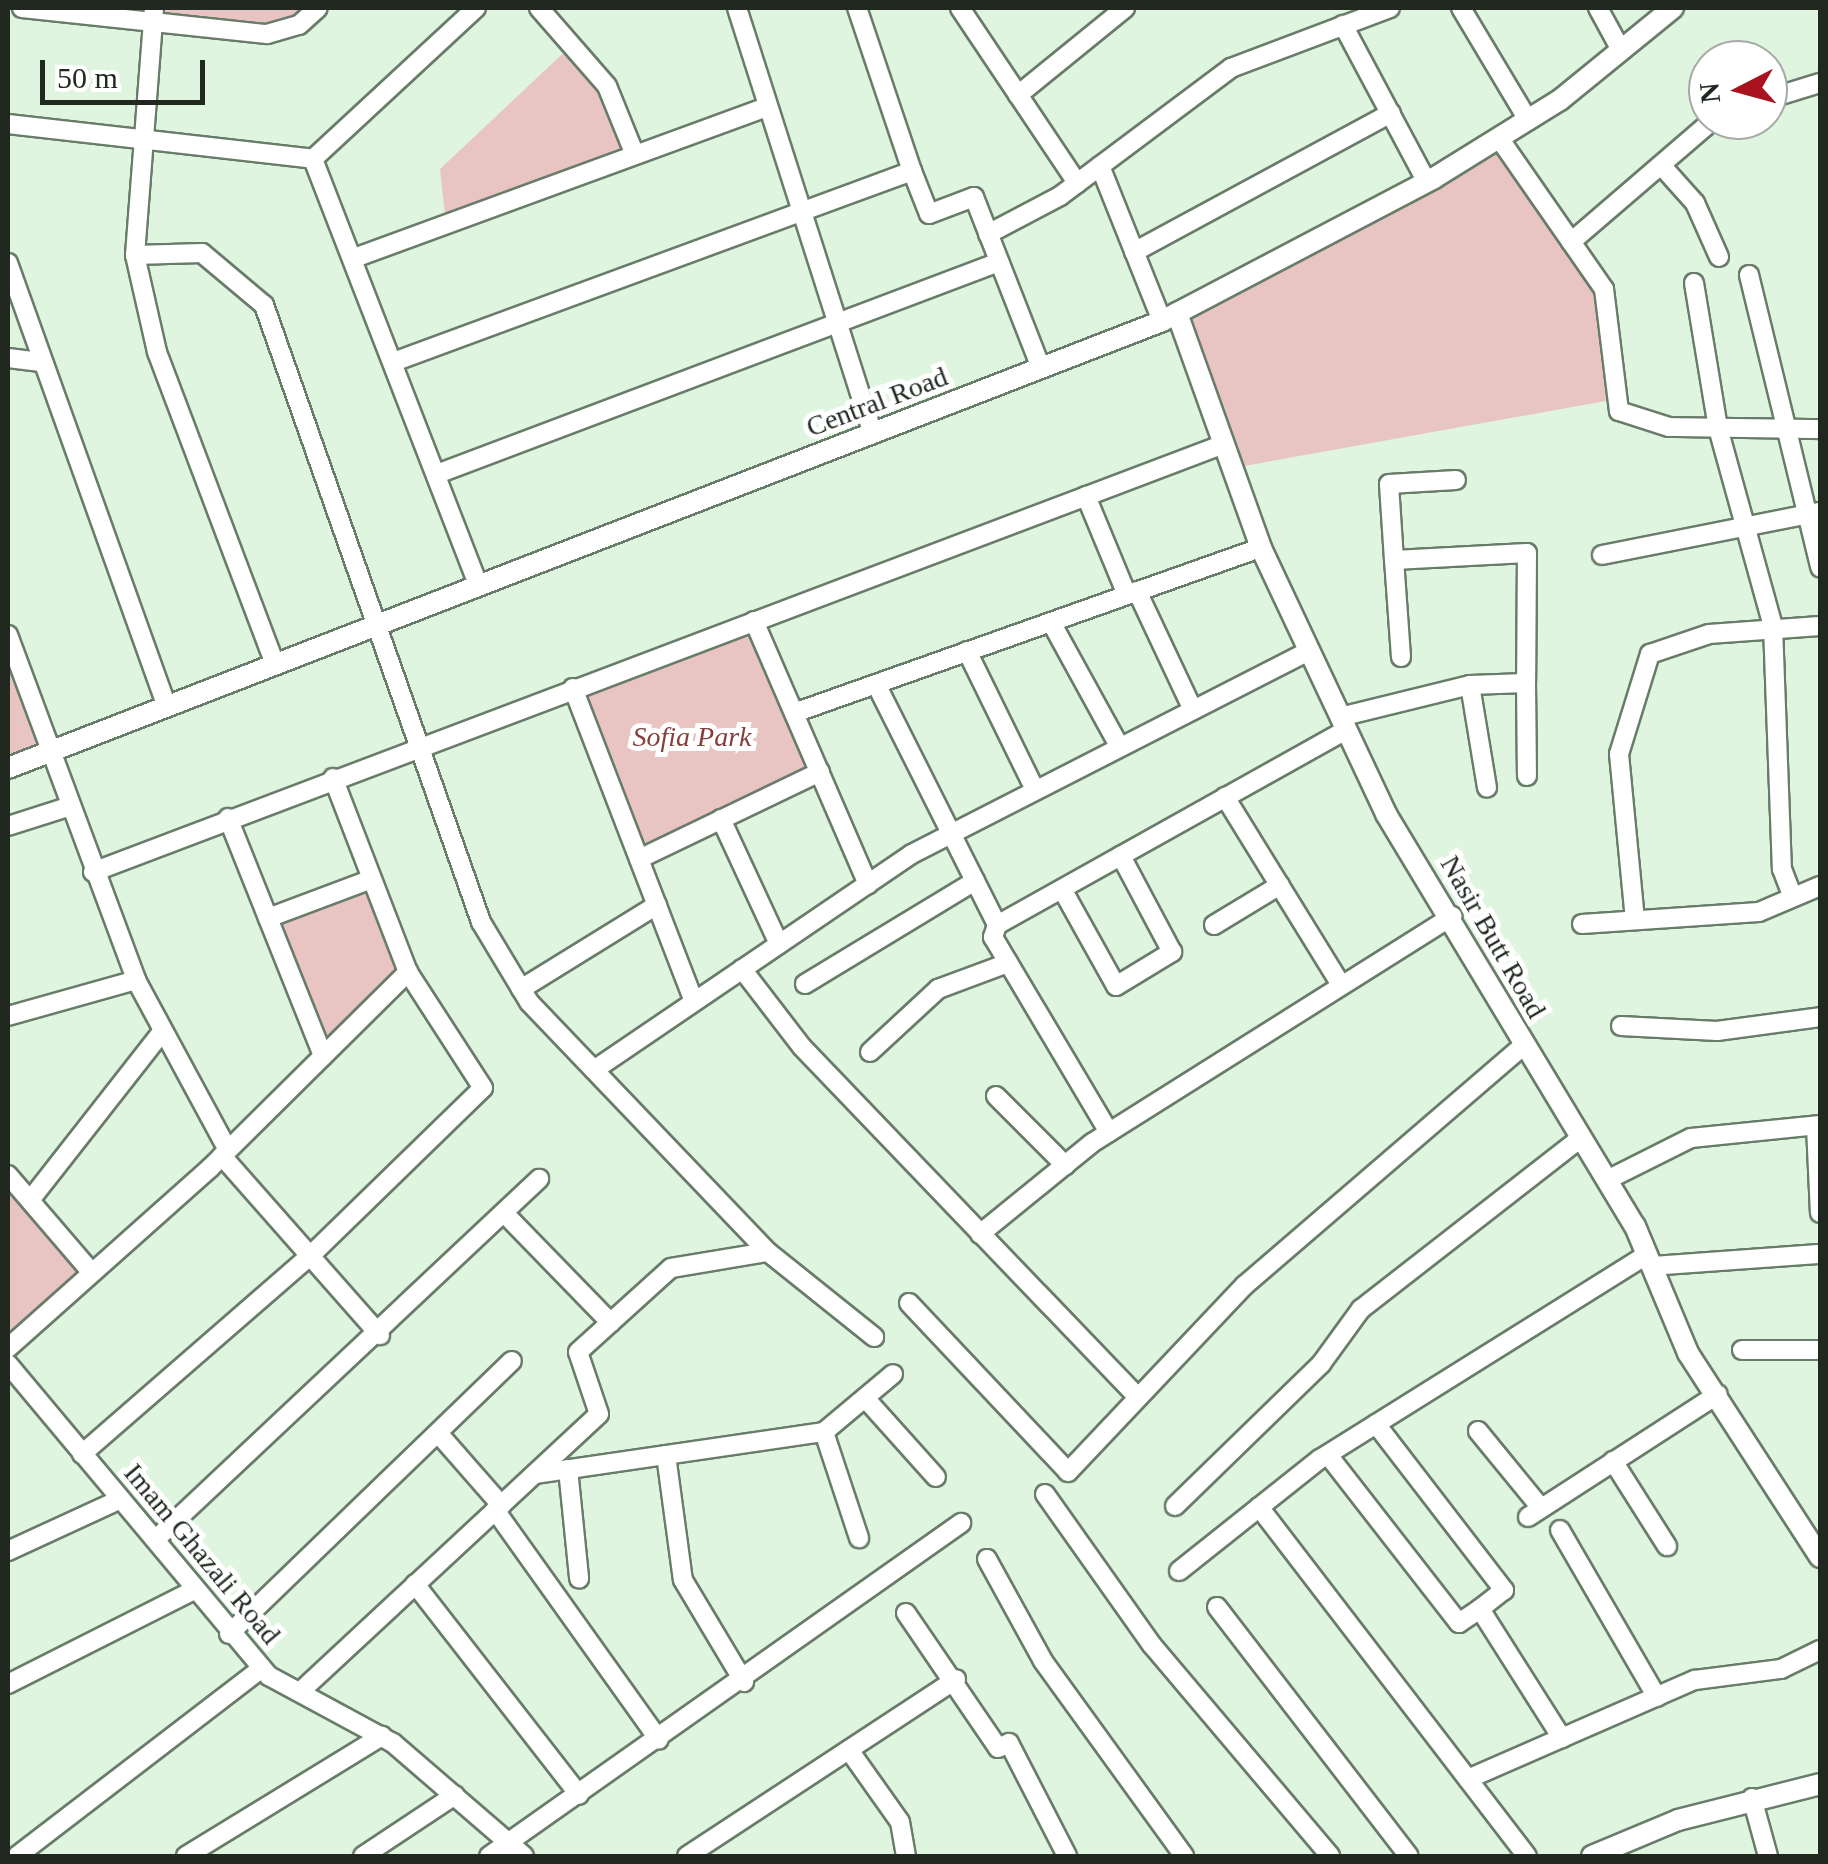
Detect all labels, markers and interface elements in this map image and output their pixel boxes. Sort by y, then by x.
scale bar [45,40,210,102]
north arrow [1688,40,1788,140]
text: 50 m [57,61,118,94]
text: N [1693,81,1726,105]
street label: Central Road [796,358,958,446]
park label: Sofia Park [628,720,756,754]
street label: Nasir Butt Road [1429,844,1557,1030]
street label: Imam Ghazali Road [111,1450,293,1658]

